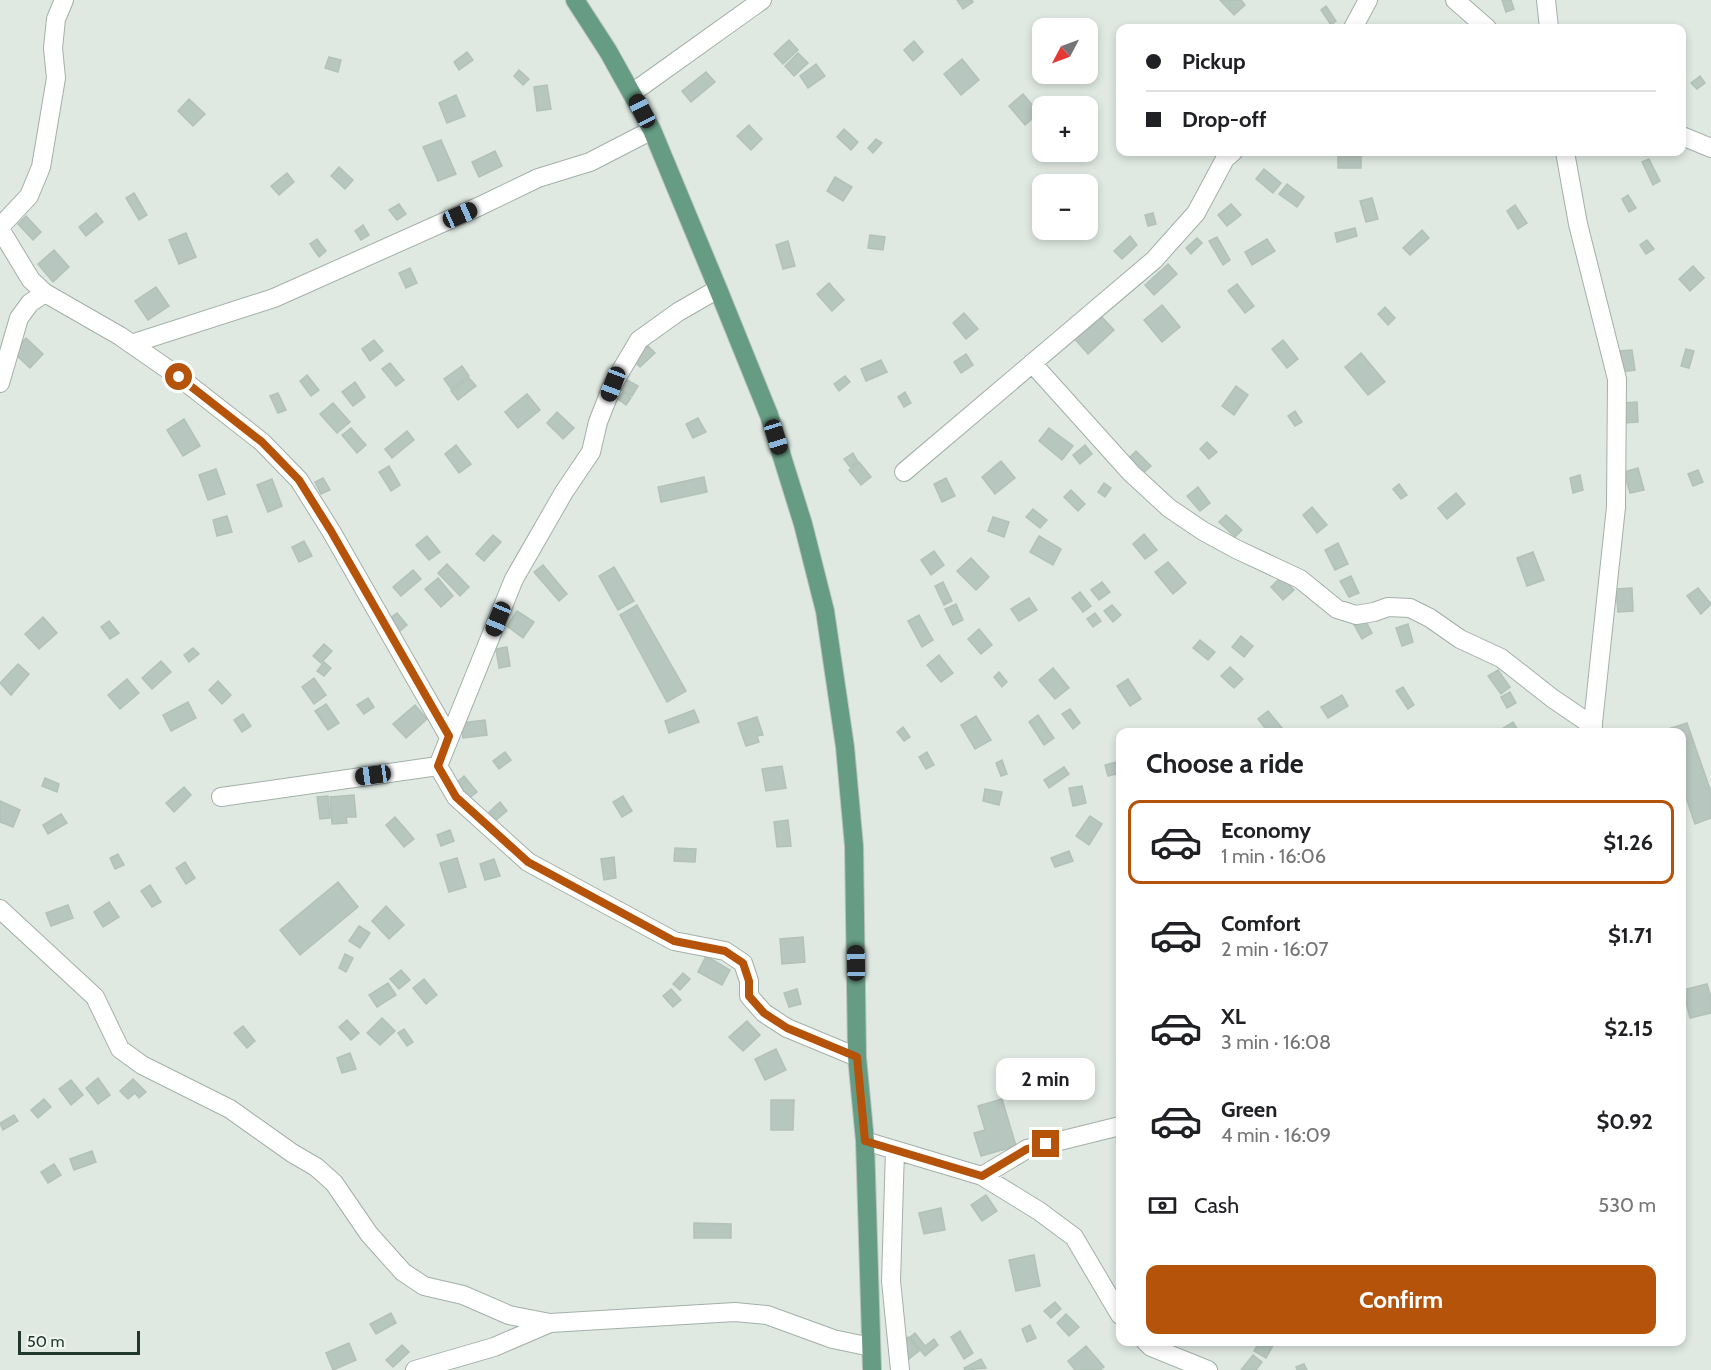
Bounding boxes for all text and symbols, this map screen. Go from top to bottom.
north arrow [1032,18,1098,84]
map controls [1032,18,1098,240]
text: Pickup [1182,48,1246,75]
car [626,91,658,131]
button: + [1032,96,1098,162]
text: Drop-off [1182,106,1266,133]
button: − [1032,174,1098,240]
car [440,199,480,231]
route start [165,363,192,390]
car [598,364,628,404]
car [762,417,790,457]
car [483,599,513,639]
text: Choose a ride [1146,747,1304,780]
car [354,764,392,786]
icon: car [1149,815,1203,869]
text: Economy [1221,817,1311,844]
text: $1.26 [1603,829,1653,856]
text: 1 min · 16:06 [1221,844,1326,868]
icon: car [1149,908,1203,962]
text: Comfort [1221,910,1300,937]
text: $1.71 [1608,922,1653,949]
text: 2 min · 16:07 [1221,937,1329,961]
car [847,945,865,981]
icon: car [1149,1001,1203,1055]
text: XL [1221,1003,1246,1030]
text: $2.15 [1604,1015,1653,1042]
text: 3 min · 16:08 [1221,1030,1331,1054]
callout: 2 min [996,1057,1096,1099]
text: 2 min [1021,1067,1070,1091]
icon: car [1149,1094,1203,1148]
text: Green [1221,1096,1277,1123]
text: $0.92 [1596,1108,1653,1135]
text: 4 min · 16:09 [1221,1123,1331,1147]
route end [1032,1130,1059,1157]
icon: cash [1146,1189,1179,1222]
text: Cash [1194,1192,1239,1219]
text: 530 m [1598,1193,1656,1217]
button: Confirm [1146,1265,1656,1334]
scale bar [18,1328,140,1356]
text: 50 m [27,1332,64,1351]

